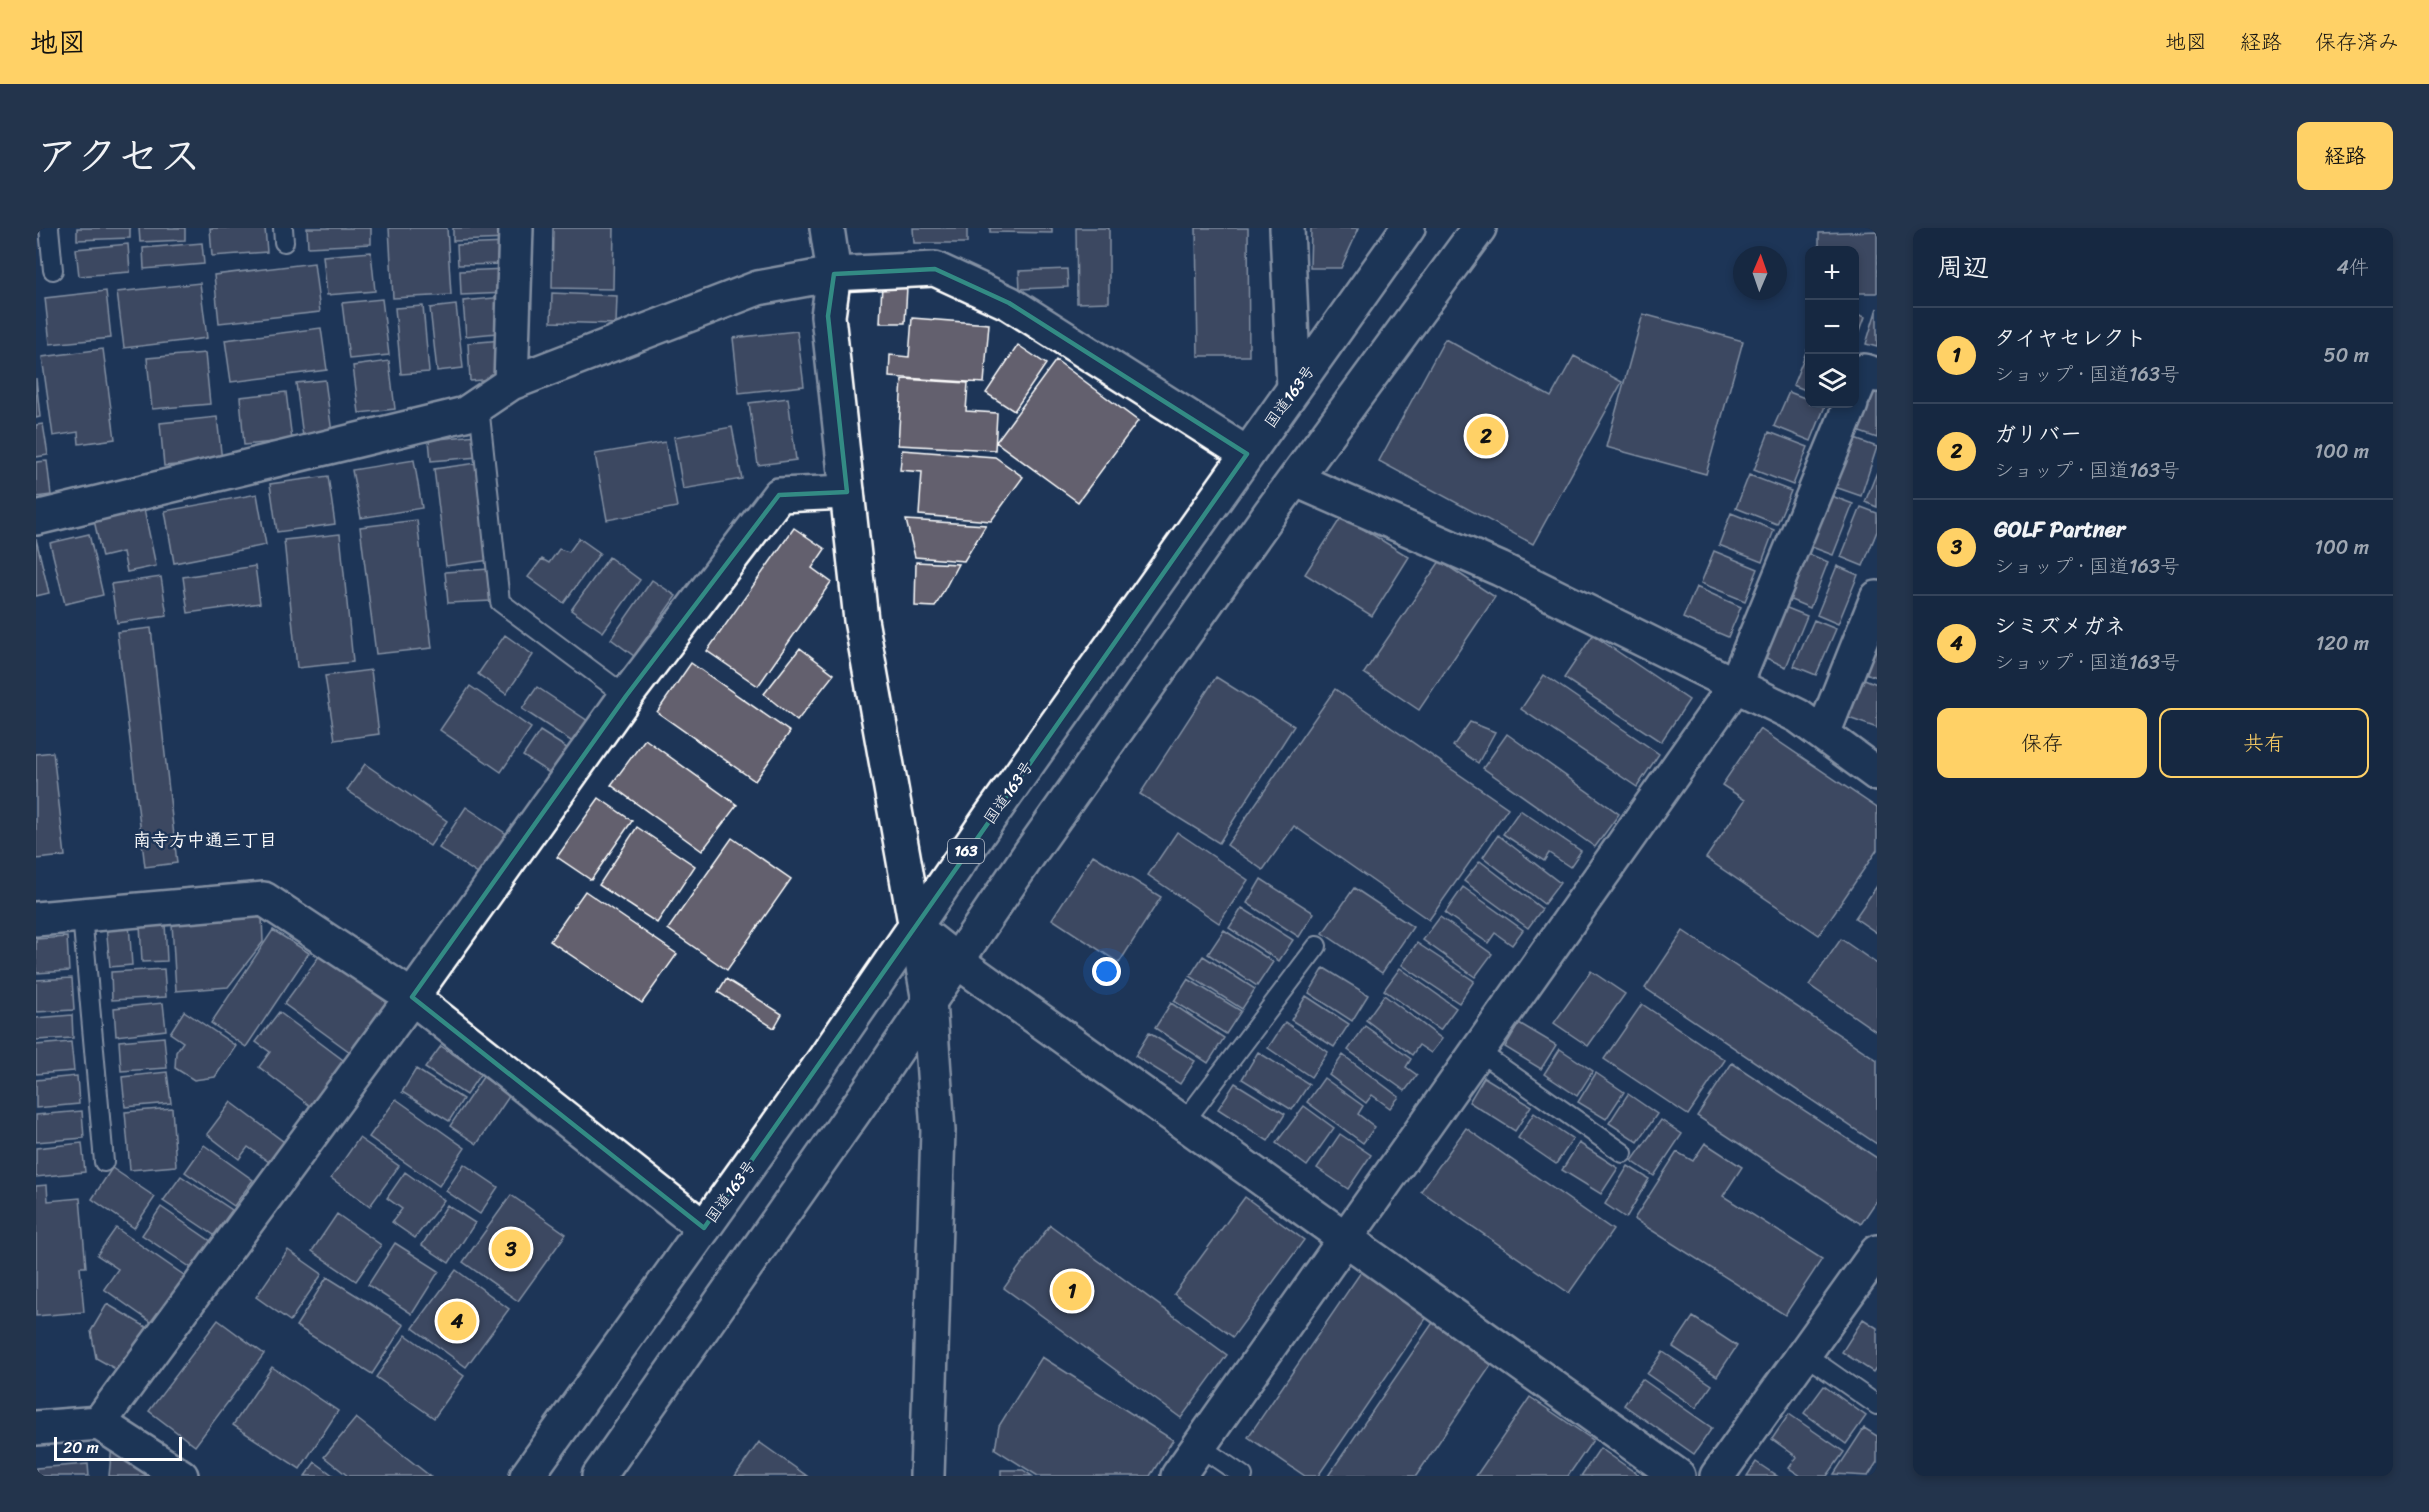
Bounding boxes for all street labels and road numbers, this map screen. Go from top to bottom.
street label: 国道163号 [1256,358,1323,434]
street label: 国道163号 [976,754,1041,830]
road number: 163 [948,839,984,863]
street label: 国道163号 [697,1153,764,1229]

